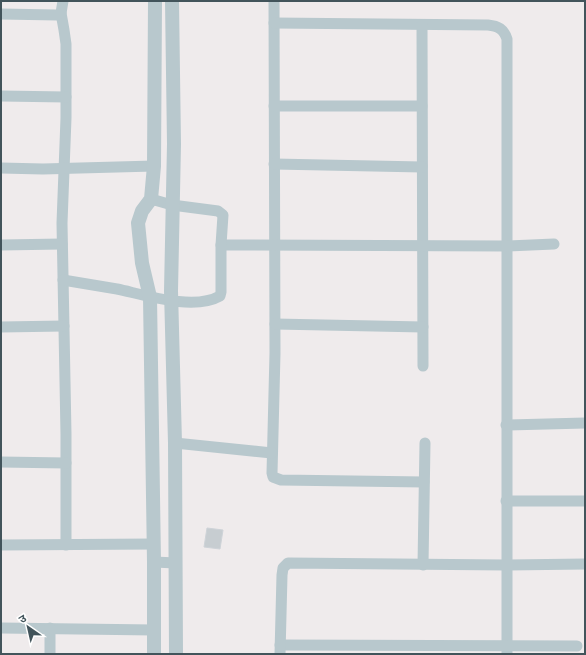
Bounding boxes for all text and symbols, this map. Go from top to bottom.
north arrow [8,607,48,647]
text: उ [16,612,29,626]

